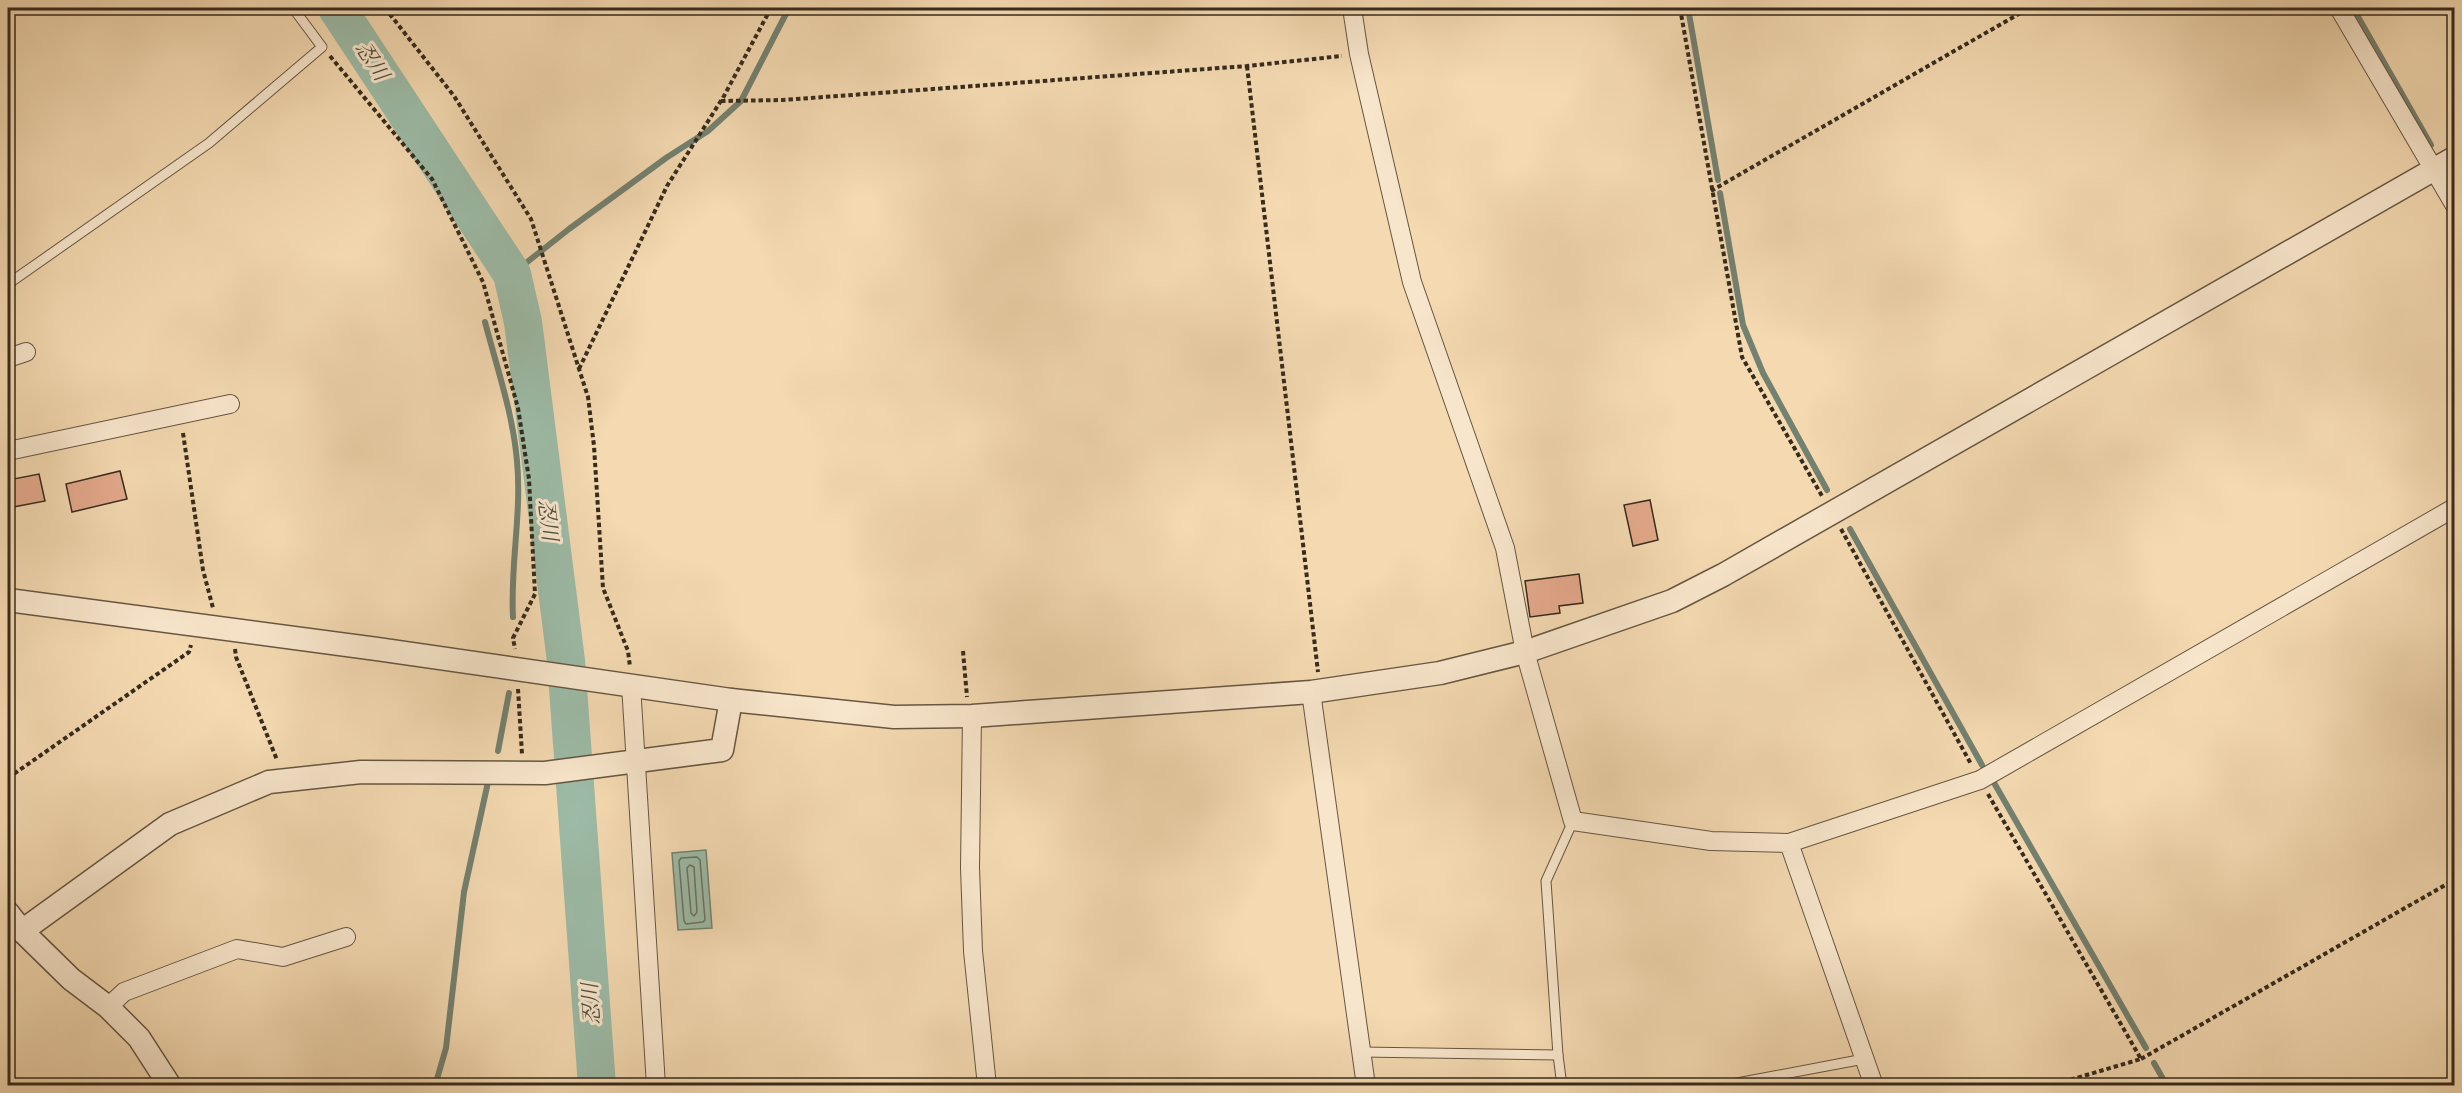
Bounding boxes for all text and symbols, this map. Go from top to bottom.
water label: 忍川 [350,37,395,87]
water label: 忍川 [534,498,563,544]
water label: 忍川 [577,980,604,1026]

